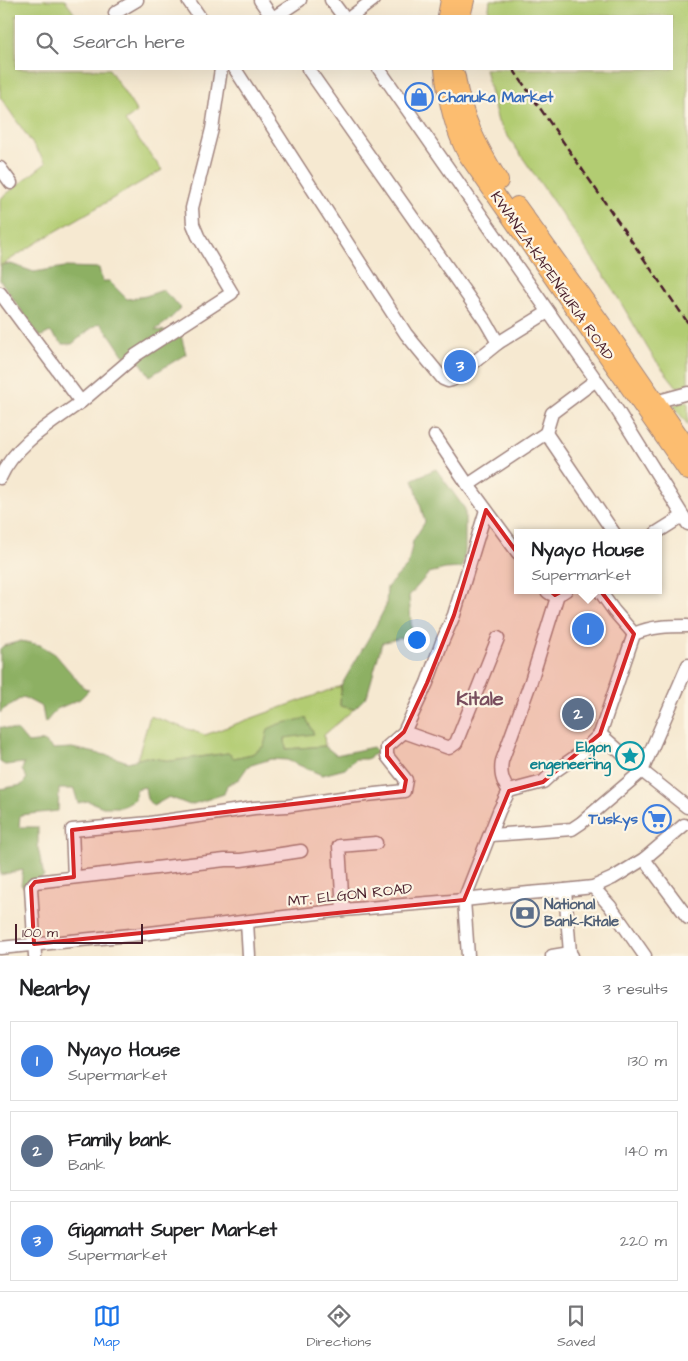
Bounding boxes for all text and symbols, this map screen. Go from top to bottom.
search box [15,15,673,70]
icon: search [33,29,61,57]
text: Search here [73,29,185,56]
shop icon: Chanuka Market [404,82,434,112]
place label: Chanuka Market [438,87,554,108]
street label: KWANZA-KAPENGURIA ROAD [485,187,619,365]
pin: 3 [444,347,476,385]
popup [514,529,662,594]
text: Nyayo House [532,537,644,564]
text: Supermarket [532,564,631,586]
pin: 1 [572,610,604,648]
your location [404,627,430,653]
district label: Kitale [456,685,504,713]
pin: 2 [562,695,594,733]
place label: Elgon engeneering [530,737,611,777]
place icon: Elgon engeneering [615,741,645,771]
supermarket icon: Tuskys [642,804,672,834]
place label: Tuskys [588,809,638,831]
street label: MT. ELGON ROAD [287,878,414,912]
place label: National Bank-Kitale [544,894,619,932]
bank icon: National Bank-Kitale [510,898,540,928]
scale bar [15,921,142,944]
text: 100 m [22,923,58,943]
text: Nearby [20,974,90,1003]
text: 3 results [603,978,668,1000]
text: Nyayo House [68,1037,180,1064]
text: 1 [36,1050,38,1072]
text: 130 m [628,1050,667,1072]
text: Supermarket [68,1064,167,1086]
text: Family bank [68,1127,171,1154]
text: 2 [32,1140,42,1162]
text: 140 m [625,1140,667,1162]
text: Bank [68,1154,105,1176]
text: Gigamatt Super Market [68,1217,277,1244]
text: 3 [33,1230,41,1252]
text: 220 m [620,1230,667,1252]
text: Supermarket [68,1244,167,1266]
tab: Map [93,1302,121,1352]
tab: Directions [306,1302,371,1352]
tab: Saved [557,1302,595,1352]

